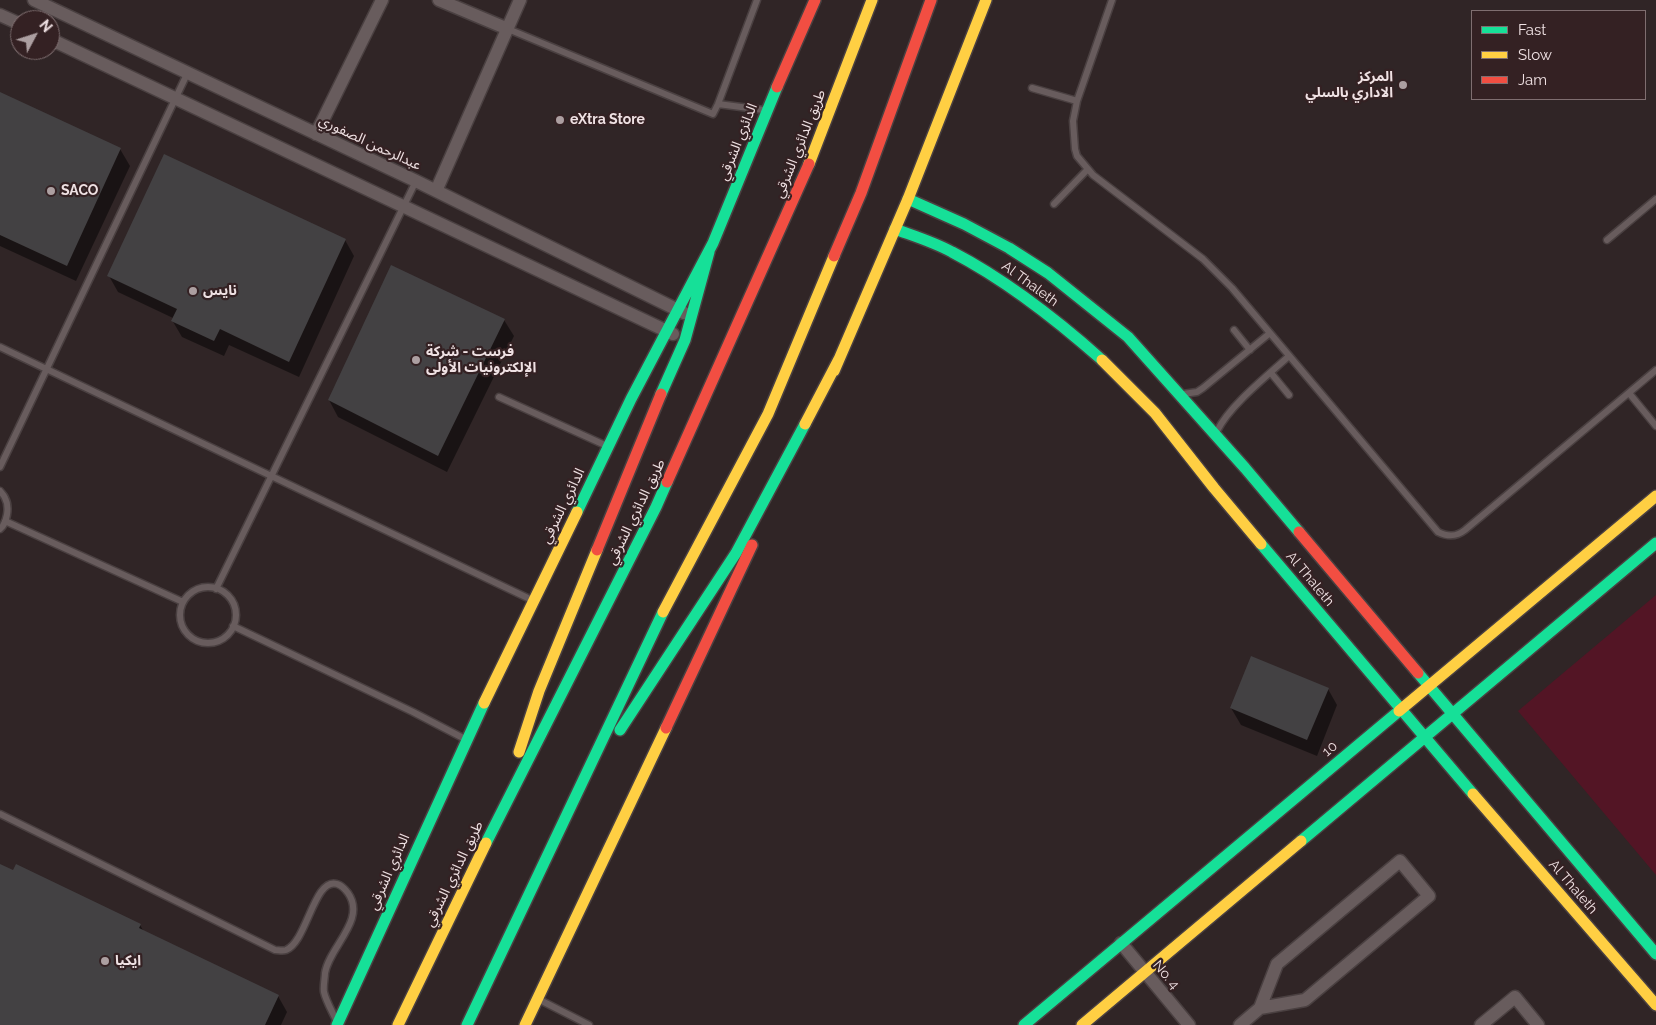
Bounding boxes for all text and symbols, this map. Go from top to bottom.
north arrow [10,10,60,60]
legend [1471,10,1646,100]
text: N [36,17,55,35]
text: Fast [1518,21,1546,39]
text: Slow [1518,46,1552,64]
place label: المركز الاداري بالسلي [1305,69,1393,102]
text: Jam [1518,71,1547,89]
marker: المركز الاداري بالسلي [1397,79,1409,91]
street label: طريق الدائري الشرقي [771,87,829,201]
street label: الدائري الشرقي [715,101,761,183]
street label: عبدالرحمن الصفوري [316,112,424,174]
place label: eXtra Store [570,112,645,128]
marker: eXtra Store [554,114,566,126]
place label: SACO [61,183,98,199]
marker: SACO [45,185,57,197]
street label: Al Thaleth [998,258,1062,310]
place label: نايس [203,283,237,299]
marker: نايس [187,285,199,297]
place label: فرست - شركة الإلكترونيات الأولى [426,344,536,377]
marker: فرست - شركة الإلكترونيات الأولى [410,354,422,366]
street label: طريق الدائري الشرقي [603,456,669,568]
street label: الدائري الشرقي [538,466,588,546]
street label: Al Thaleth [1282,548,1338,610]
street label: 10 [1319,738,1341,760]
street label: طريق الدائري الشرقي [421,818,487,930]
street label: الدائري الشرقي [365,831,413,913]
street label: Al Thaleth [1545,857,1601,917]
place label: ايكيا [115,953,141,969]
marker: ايكيا [99,955,111,967]
street label: No. 4 [1149,957,1183,993]

